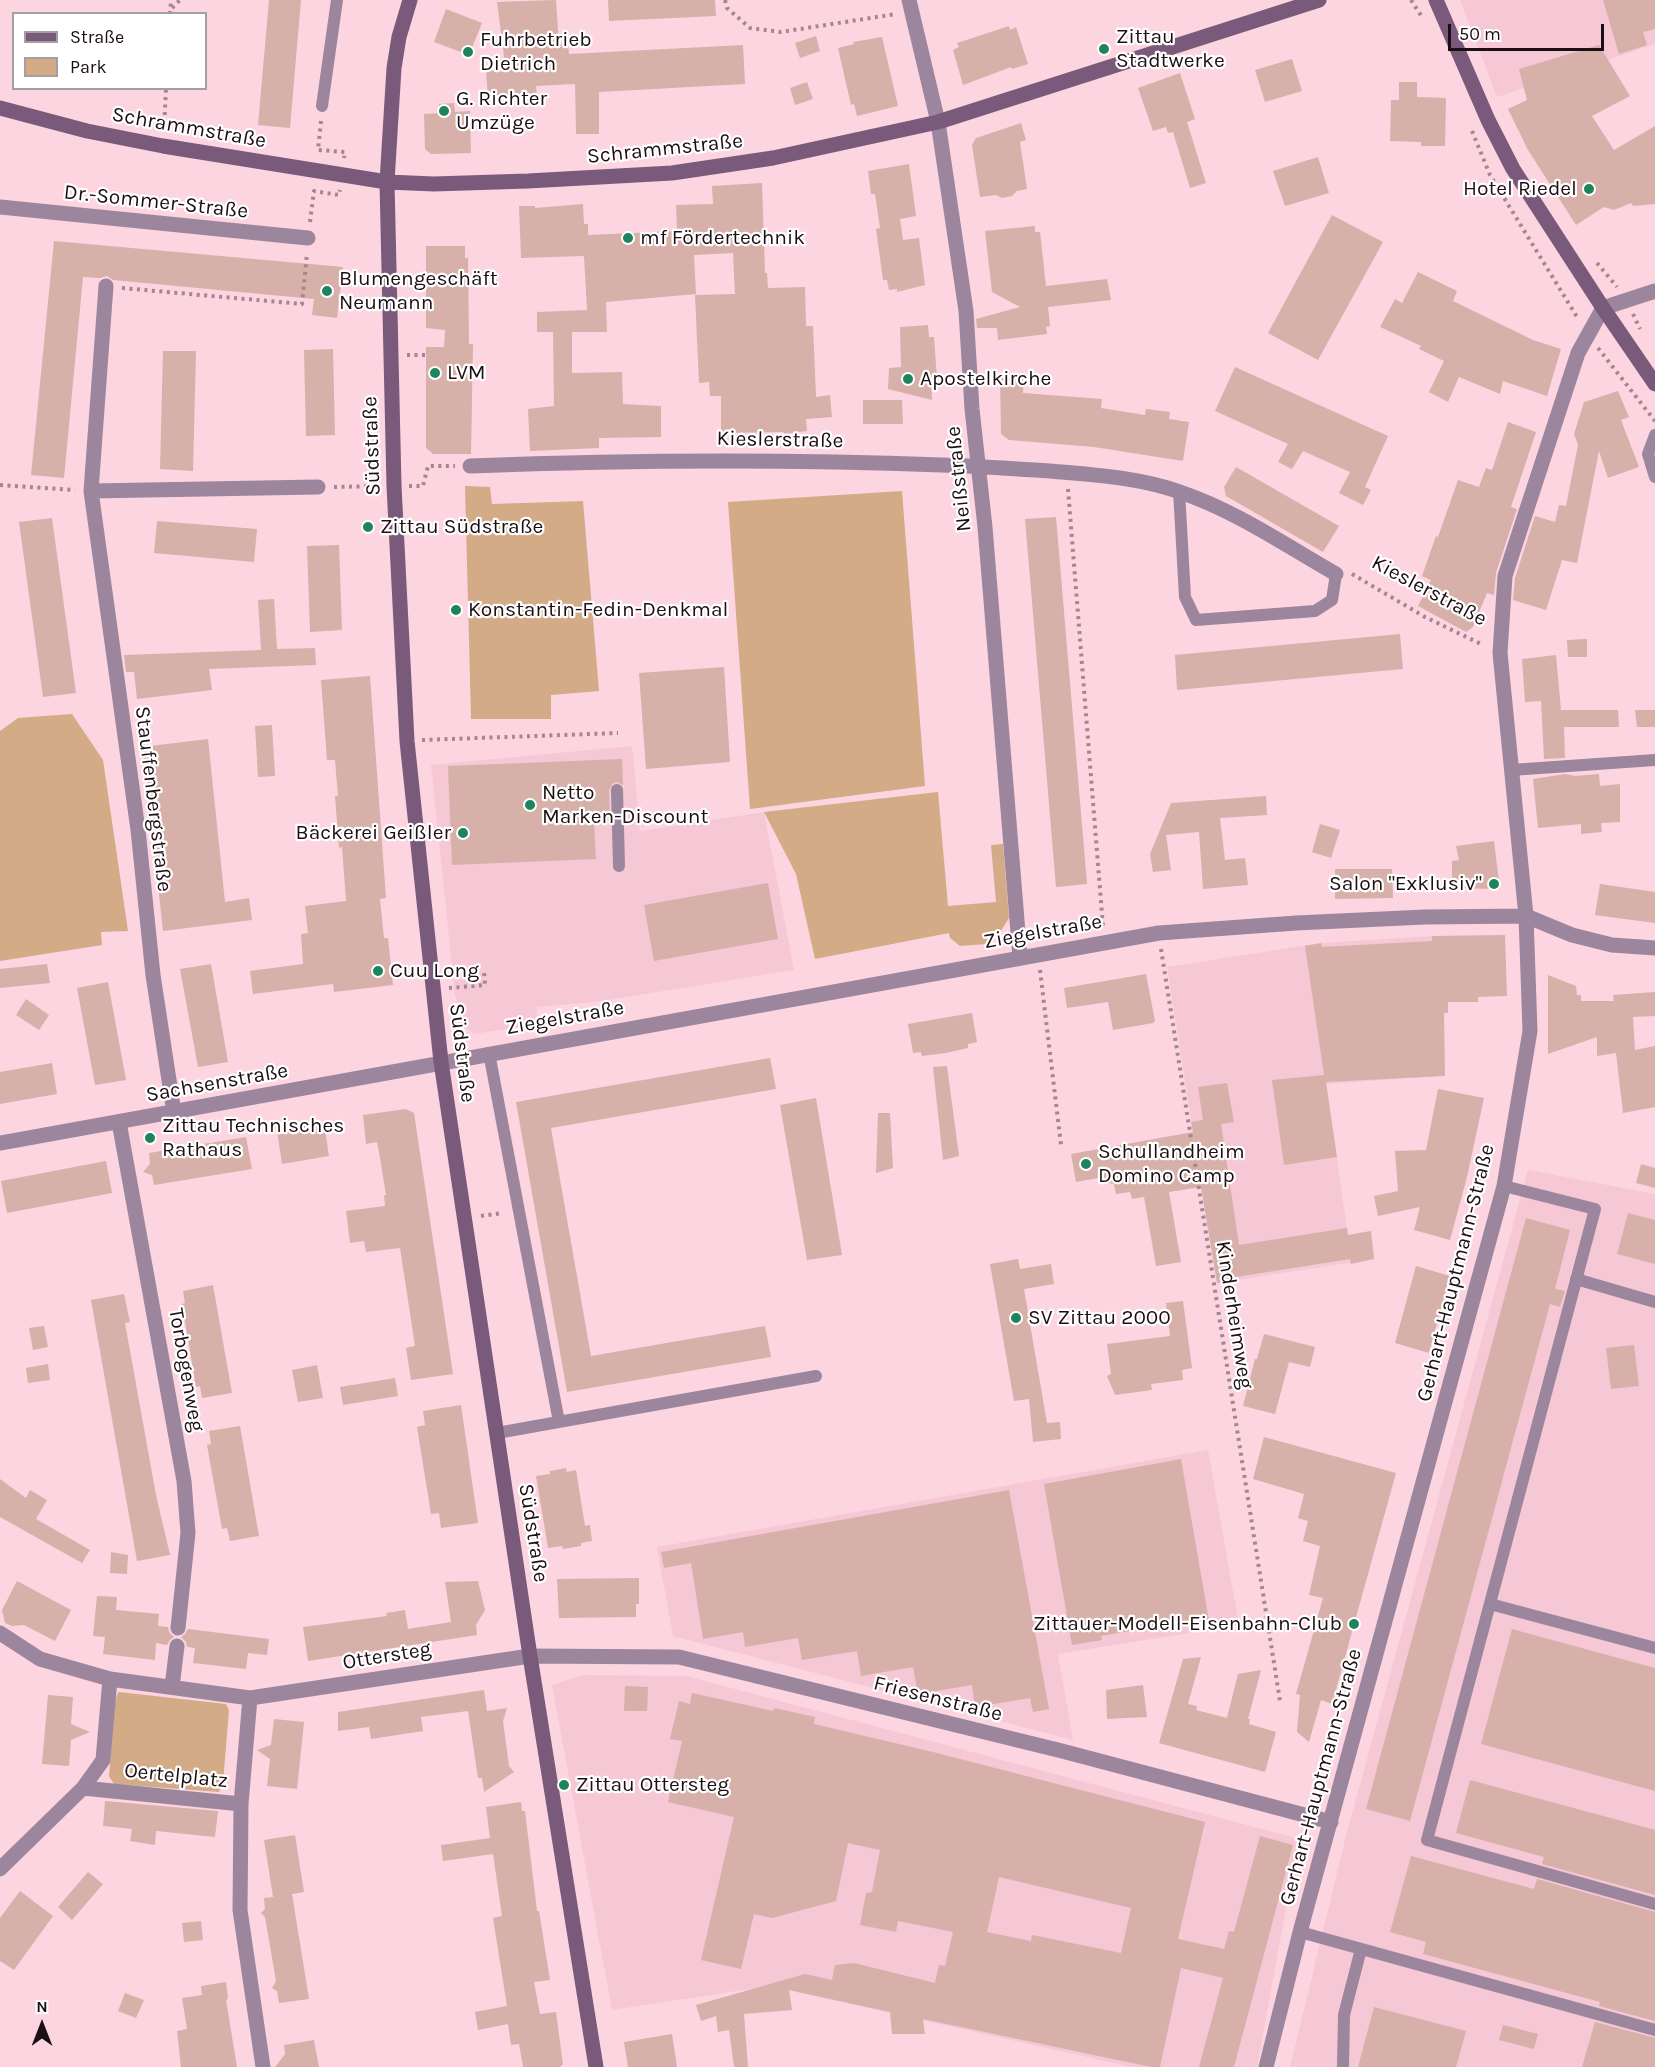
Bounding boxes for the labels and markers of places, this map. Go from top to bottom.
place label: Zittau Stadtwerke [1116,24,1225,74]
place label: Fuhrbetrieb Dietrich [480,27,592,77]
marker: Zittau Stadtwerke [1097,42,1111,56]
marker: Fuhrbetrieb Dietrich [461,45,475,59]
place label: G. Richter Umzüge [456,86,547,136]
marker: G. Richter Umzüge [437,104,451,118]
place label: Hotel Riedel [1463,176,1577,202]
marker: Hotel Riedel [1582,182,1596,196]
place label: mf Fördertechnik [640,225,805,251]
marker: mf Fördertechnik [621,231,635,245]
place label: Blumengeschäft Neumann [339,266,498,316]
marker: Blumengeschäft Neumann [320,284,334,298]
place label: LVM [447,360,485,386]
marker: LVM [428,366,442,380]
place label: Apostelkirche [920,366,1051,392]
marker: Apostelkirche [901,372,915,386]
place label: Zittau Südstraße [380,514,543,540]
marker: Zittau Südstraße [361,520,375,534]
place label: Konstantin-Fedin-Denkmal [468,597,728,623]
marker: Konstantin-Fedin-Denkmal [449,603,463,617]
place label: Netto Marken-Discount [542,780,708,830]
marker: Netto Marken-Discount [523,798,537,812]
place label: Bäckerei Geißler [296,820,451,846]
marker: Bäckerei Geißler [456,826,470,840]
place label: Salon "Exklusiv" [1329,871,1482,897]
marker: Salon "Exklusiv" [1487,877,1501,891]
place label: Cuu Long [390,958,479,984]
marker: Cuu Long [371,964,385,978]
place label: Zittau Technisches Rathaus [162,1113,344,1163]
marker: Zittau Technisches Rathaus [143,1131,157,1145]
place label: Schullandheim Domino Camp [1098,1139,1245,1189]
marker: Schullandheim Domino Camp [1079,1157,1093,1171]
place label: SV Zittau 2000 [1028,1305,1171,1331]
marker: SV Zittau 2000 [1009,1311,1023,1325]
place label: Zittauer-Modell-Eisenbahn-Club [1033,1611,1342,1637]
marker: Zittauer-Modell-Eisenbahn-Club [1347,1617,1361,1631]
place label: Zittau Ottersteg [576,1772,729,1798]
marker: Zittau Ottersteg [557,1778,571,1792]

